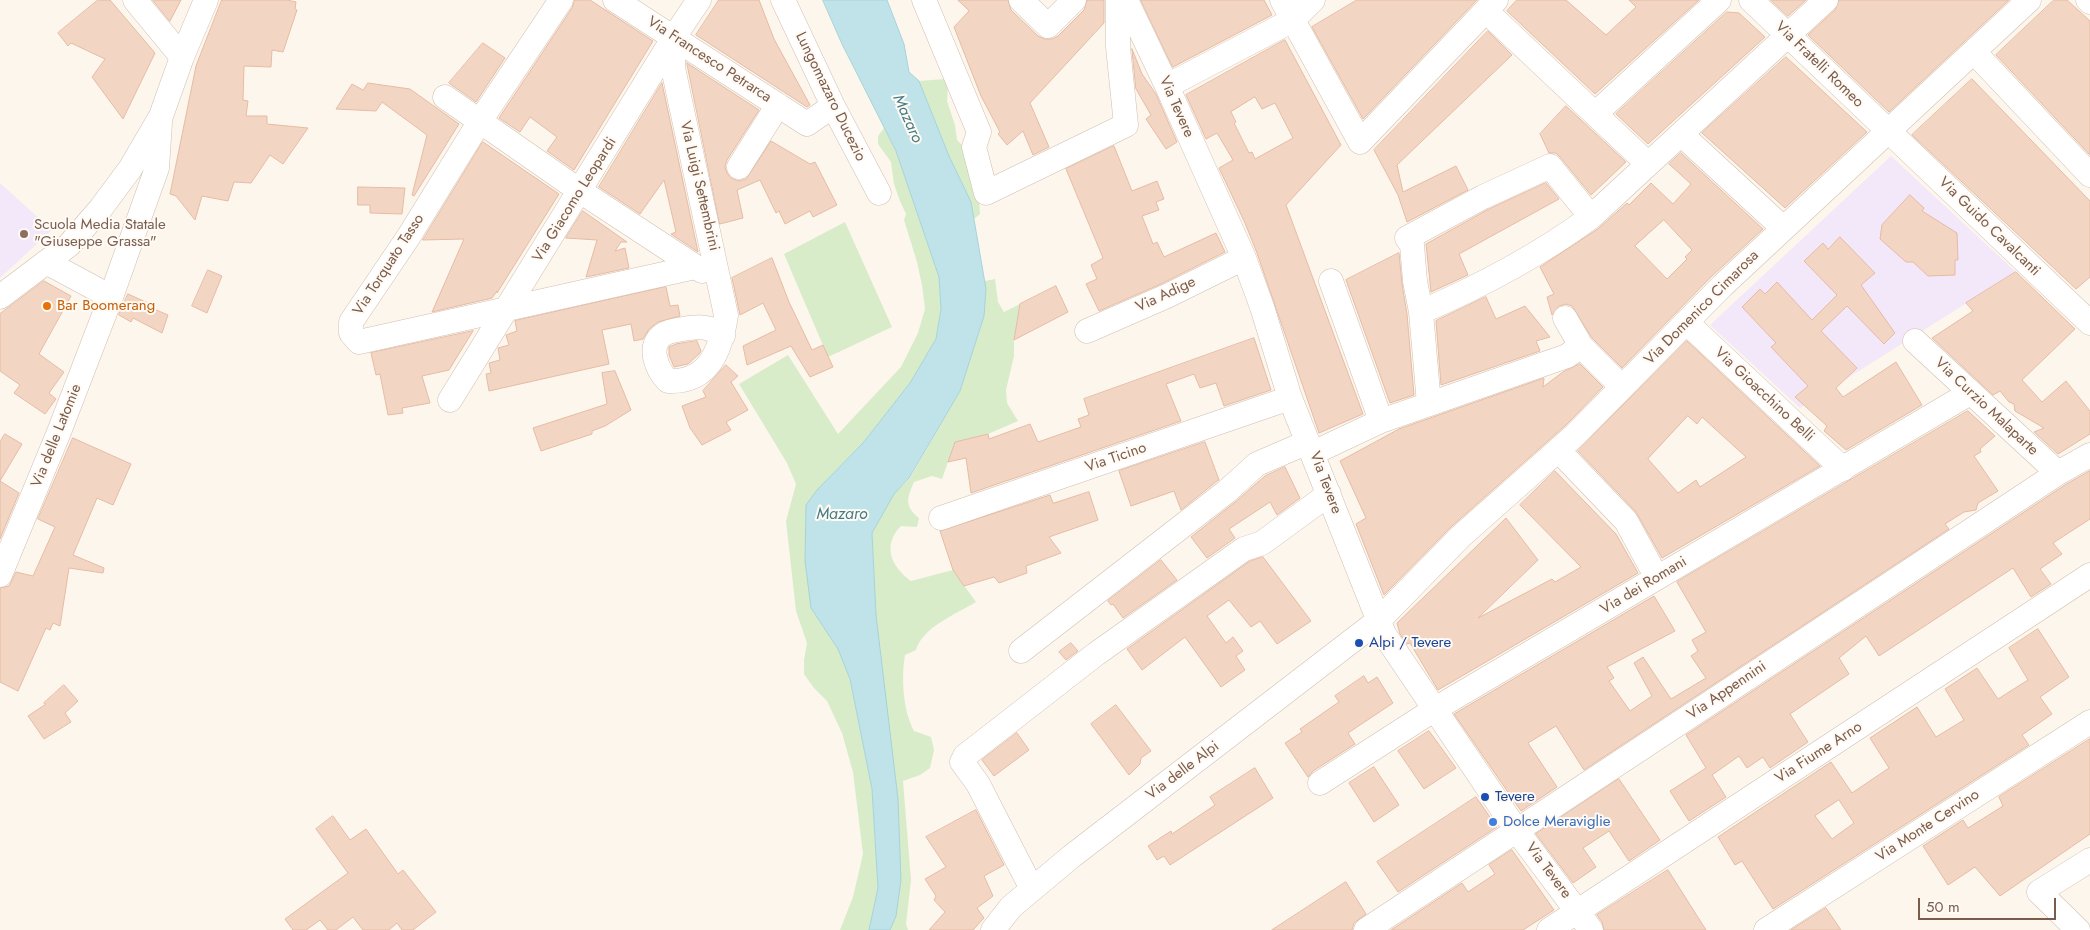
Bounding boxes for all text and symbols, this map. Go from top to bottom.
street label: Via Francesco Petrarca [644,13,774,107]
street label: Via Fratelli Romeo [1771,18,1867,112]
street label: Lungomazaro Ducezio [791,30,869,164]
street label: Via Tevere [1155,74,1197,140]
water label: Mazaro [888,92,926,146]
street label: Via Luigi Settembrini [675,119,723,253]
street label: Via Giacomo Leopardi [529,134,621,266]
street label: Via Guido Cavalcanti [1934,174,2044,280]
street label: Via Torquato Tasso [350,211,428,319]
place label: Scuola Media Statale "Giuseppe Grassa" [34,216,166,251]
marker: Scuola Media Statale "Giuseppe Grassa" [18,228,30,240]
street label: Via Domenico Cimarosa [1641,247,1763,369]
street label: Via Adige [1133,273,1199,317]
place label: Bar Boomerang [57,297,155,315]
marker: Bar Boomerang [41,300,53,312]
street label: Via Gioacchino Belli [1710,344,1818,446]
street label: Via Curzio Malaparte [1930,354,2042,460]
street label: Via delle Latomie [28,382,86,490]
street label: Via Ticino [1083,439,1149,477]
street label: Via Tevere [1305,449,1345,517]
water label: Mazaro [817,505,867,525]
street label: Via dei Romani [1598,553,1690,619]
place label: Alpi / Tevere [1369,634,1451,652]
marker: Alpi / Tevere [1353,637,1365,649]
street label: Via Appennini [1684,658,1770,724]
street label: Via Fiume Arno [1772,718,1866,788]
street label: Via delle Alpi [1143,738,1223,804]
street label: Via Monte Cervino [1873,786,1983,866]
place label: Tevere [1495,788,1535,806]
marker: Tevere [1479,791,1491,803]
place label: Dolce Meraviglie [1503,813,1611,831]
marker: Dolce Meraviglie [1487,816,1499,828]
street label: Via Tevere [1521,840,1575,902]
scale bar [1920,888,2058,920]
text: 50 m [1926,896,1960,918]

